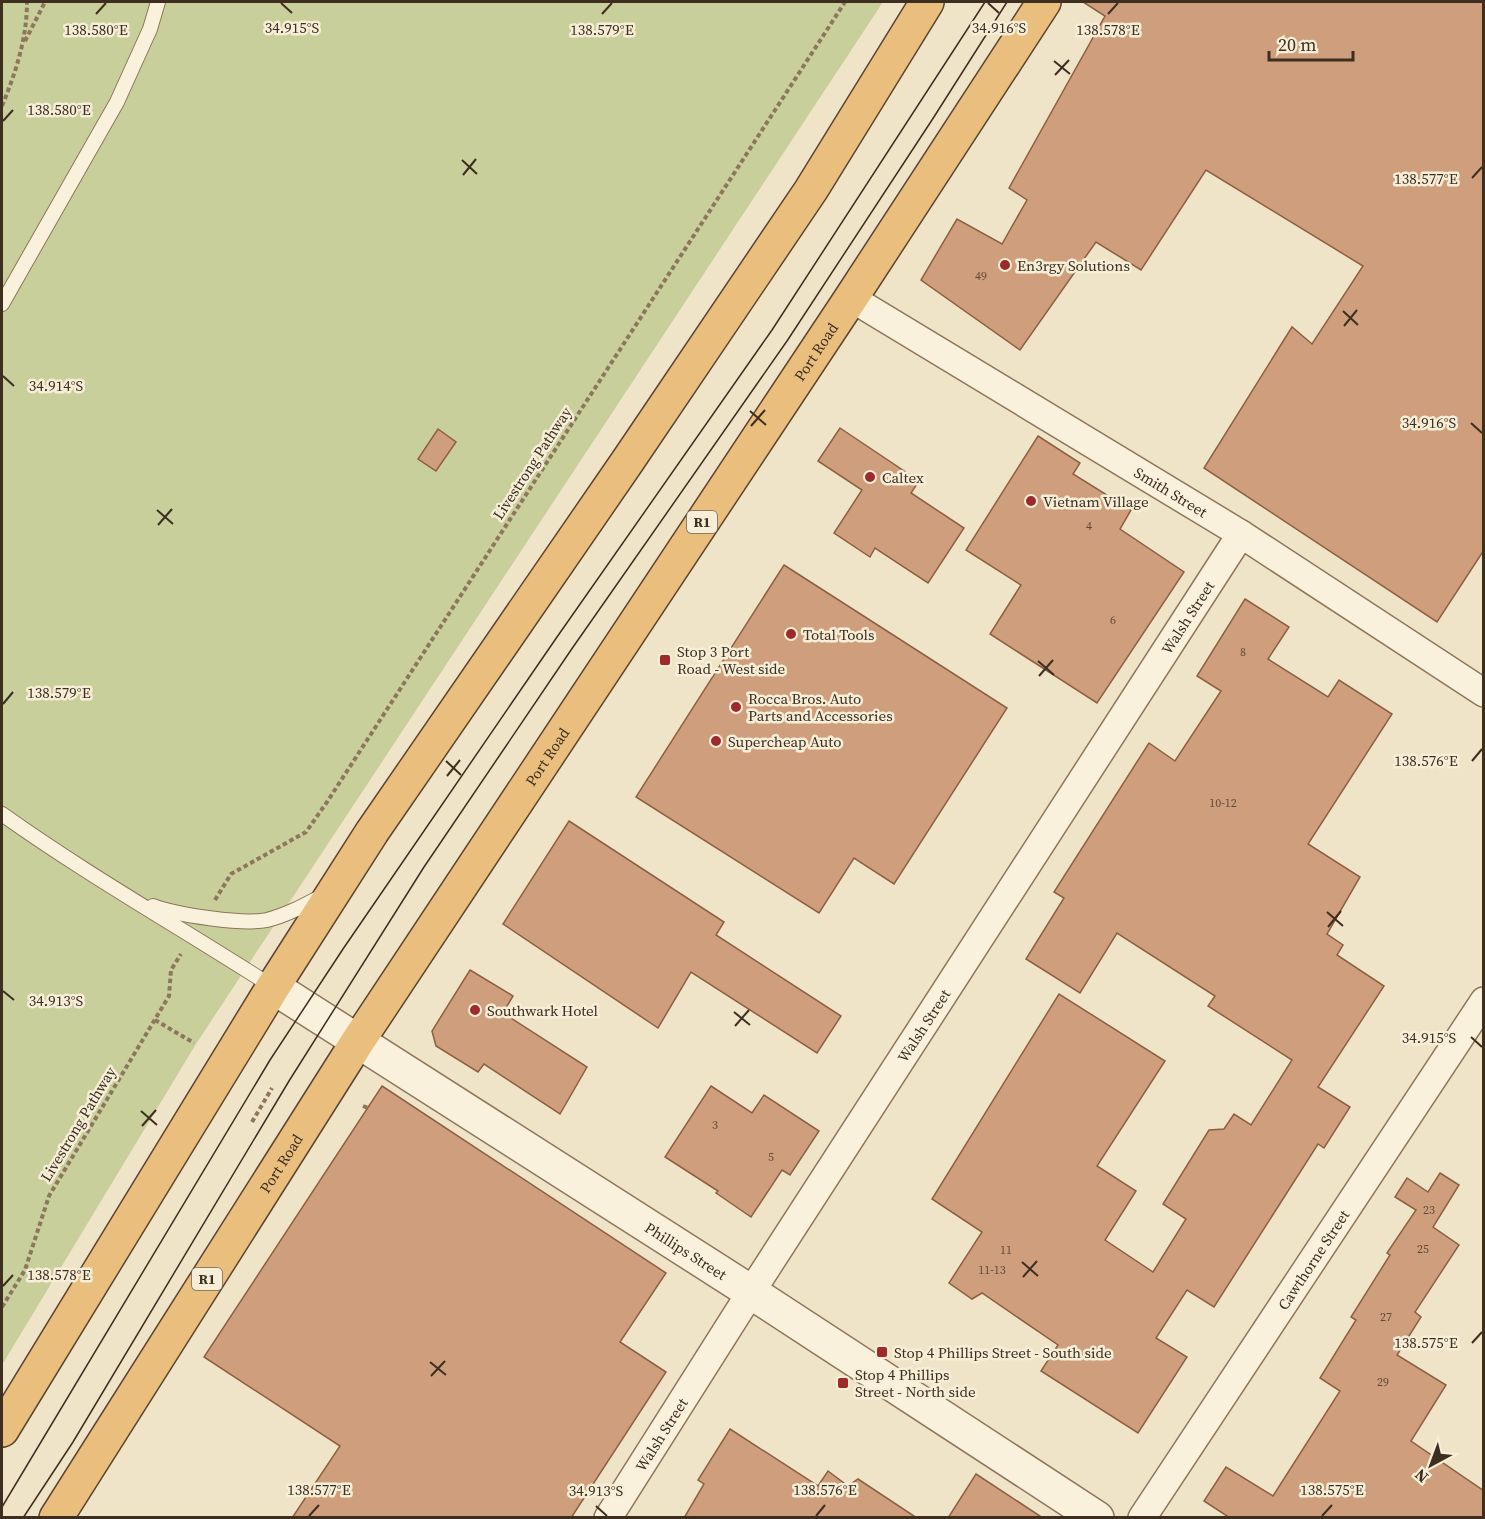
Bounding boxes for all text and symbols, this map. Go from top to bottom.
text: 34.915°S [265,17,320,38]
text: 34.916°S [972,17,1027,38]
text: 138.580°E [64,19,128,40]
text: 138.579°E [570,19,634,40]
text: 138.578°E [1076,19,1140,40]
scale bar [1269,24,1353,62]
text: 20 m [1278,32,1316,57]
text: 138.580°E [27,99,91,120]
text: 138.577°E [1394,168,1458,189]
place label: En3rgy Solutions [1017,255,1130,276]
marker: En3rgy Solutions [998,258,1012,272]
house number: 49 [975,268,987,284]
street label: Port Road [789,318,843,385]
text: 34.914°S [29,375,84,396]
street label: Livestrong Pathway [488,402,577,523]
text: 34.916°S [1402,412,1457,433]
street label: Smith Street [1130,461,1212,522]
place label: Caltex [882,467,924,488]
marker: Caltex [863,470,877,484]
place label: Vietnam Village [1043,491,1149,512]
marker: Vietnam Village [1024,494,1038,508]
road number: R1 [687,511,717,533]
house number: 4 [1086,518,1092,534]
street label: Walsh Street [1156,576,1219,658]
house number: 6 [1110,612,1116,628]
place label: Total Tools [803,624,875,645]
marker: Total Tools [784,627,798,641]
place label: Stop 3 Port Road - West side [677,641,786,679]
house number: 8 [1240,644,1246,660]
marker: Stop 3 Port Road - West side [658,653,672,667]
text: 138.579°E [27,682,91,703]
place label: Rocca Bros. Auto Parts and Accessories [748,688,893,726]
marker: Rocca Bros. Auto Parts and Accessories [729,700,743,714]
street label: Port Road [520,723,574,790]
place label: Supercheap Auto [728,731,841,752]
marker: Supercheap Auto [709,734,723,748]
text: 138.576°E [1394,750,1458,771]
house number: 10-12 [1209,795,1237,811]
street label: Walsh Street [892,985,955,1066]
text: 34.913°S [29,990,84,1011]
place label: Southwark Hotel [487,1000,599,1021]
marker: Southwark Hotel [468,1003,482,1017]
text: 34.915°S [1402,1027,1457,1048]
street label: Livestrong Pathway [35,1062,121,1185]
house number: 3 [712,1117,718,1133]
street label: Port Road [254,1129,307,1197]
house number: 5 [768,1149,774,1165]
house number: 23 [1423,1202,1435,1218]
street label: Cawthorne Street [1272,1205,1354,1314]
street label: Phillips Street [641,1217,731,1285]
house number: 25 [1417,1241,1429,1257]
house number: 11 [1000,1242,1012,1258]
house number: 11-13 [978,1262,1006,1278]
text: 138.578°E [27,1264,91,1285]
road number: R1 [192,1268,222,1290]
house number: 27 [1380,1309,1392,1325]
text: 138.575°E [1394,1332,1458,1353]
place label: Stop 4 Phillips Street - South side [894,1342,1112,1363]
marker: Stop 4 Phillips Street - South side [875,1345,889,1359]
place label: Stop 4 Phillips Street - North side [855,1364,976,1402]
house number: 29 [1377,1374,1389,1390]
marker: Stop 4 Phillips Street - North side [836,1376,850,1390]
street label: Walsh Street [630,1393,692,1475]
north arrow [1401,1435,1461,1495]
text: N [1409,1464,1433,1488]
text: 138.577°E [287,1479,351,1500]
text: 138.576°E [793,1479,857,1500]
text: 138.575°E [1300,1479,1364,1500]
text: 34.913°S [569,1480,624,1501]

